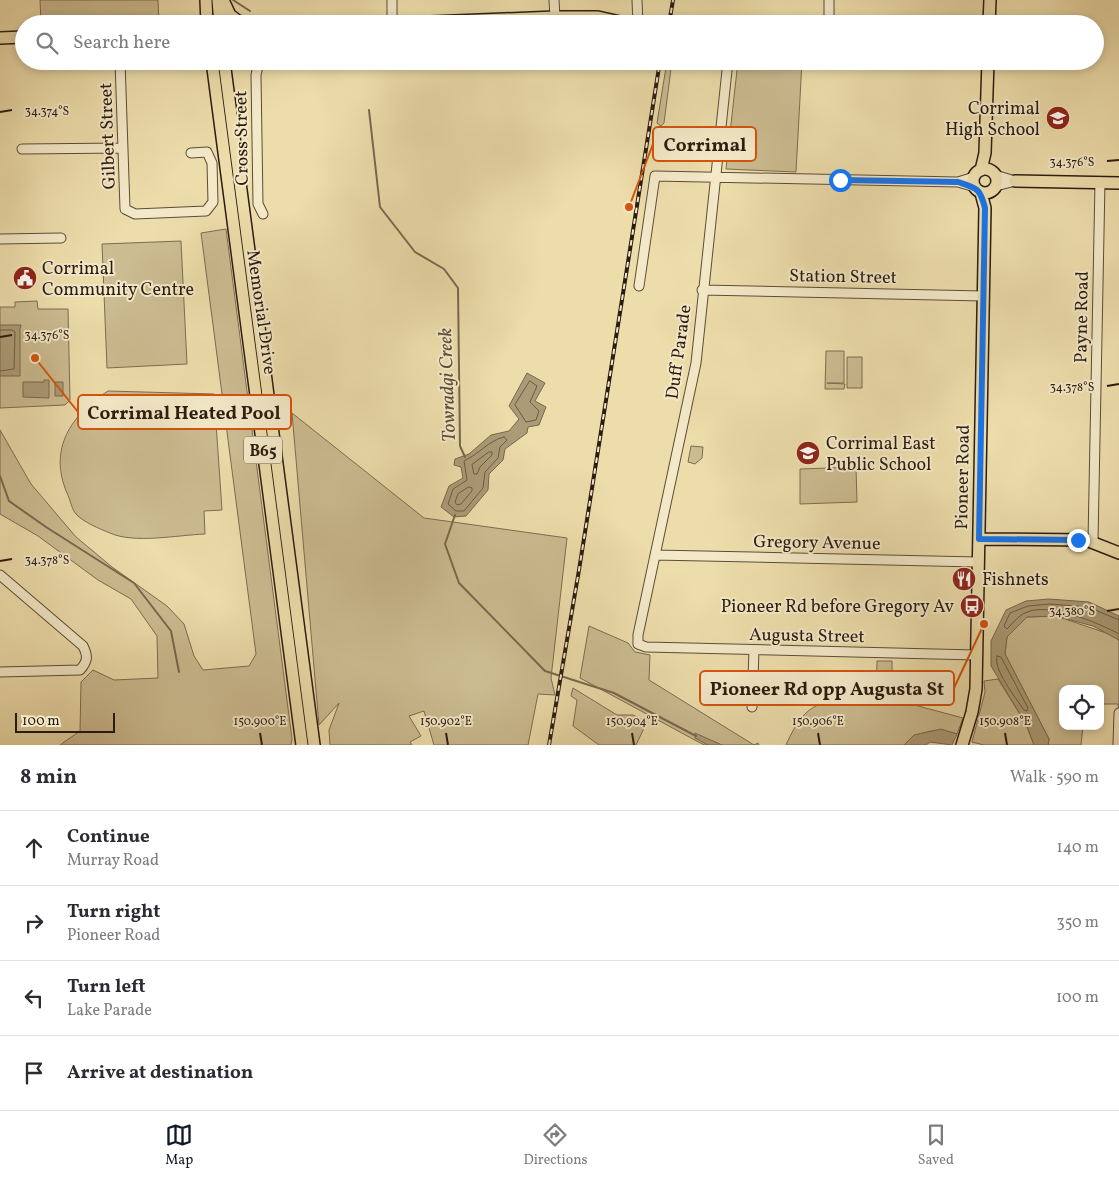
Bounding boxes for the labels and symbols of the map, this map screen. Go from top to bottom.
street label: Gilbert Street [94,82,123,190]
street label: Cross Street [229,90,256,186]
place label: Corrimal High School [945,97,1040,143]
text: 34.374°S [25,104,69,120]
school or university icon: Corrimal High School [1045,105,1071,131]
callout: Corrimal [653,127,756,161]
text: Corrimal [664,133,746,159]
text: 34.376°S [1050,155,1094,171]
route start [829,169,852,192]
street label: Memorial Drive [239,248,282,376]
place label: Corrimal Community Centre [42,257,194,303]
street label: Station Street [789,264,897,291]
public building icon: Corrimal Community Centre [12,265,38,291]
street label: Payne Road [1069,271,1096,363]
street label: Duff Parade [660,303,698,401]
water label: Towradgi Creek [433,327,463,442]
text: 34.376°S [25,328,69,344]
text: 34.378°S [1050,380,1094,396]
callout: Corrimal Heated Pool [78,395,291,429]
text: Corrimal Heated Pool [87,401,281,427]
street label: Pioneer Road [950,424,977,530]
place label: Corrimal East Public School [826,432,936,478]
road number: B65 [244,436,282,464]
school or university icon: Corrimal East Public School [795,440,821,466]
route end [1067,529,1090,552]
street label: Gregory Avenue [753,530,881,557]
text: 34.378°S [25,553,69,569]
restaurant icon: Fishnets [951,566,977,592]
place label: Fishnets [982,568,1049,593]
bus stop icon: Pioneer Rd before Gregory Av [959,593,985,619]
place label: Pioneer Rd before Gregory Av [721,595,954,620]
text: 34.380°S [1049,604,1095,620]
street label: Augusta Street [749,623,865,650]
callout: Pioneer Rd opp Augusta St [700,671,954,705]
text: Pioneer Rd opp Augusta St [710,677,944,703]
scale bar [15,710,115,733]
text: 150.900°E [234,714,286,730]
text: 150.902°E [420,714,472,730]
text: 150.904°E [606,714,658,730]
text: 150.906°E [792,714,844,730]
text: 150.908°E [979,714,1031,730]

